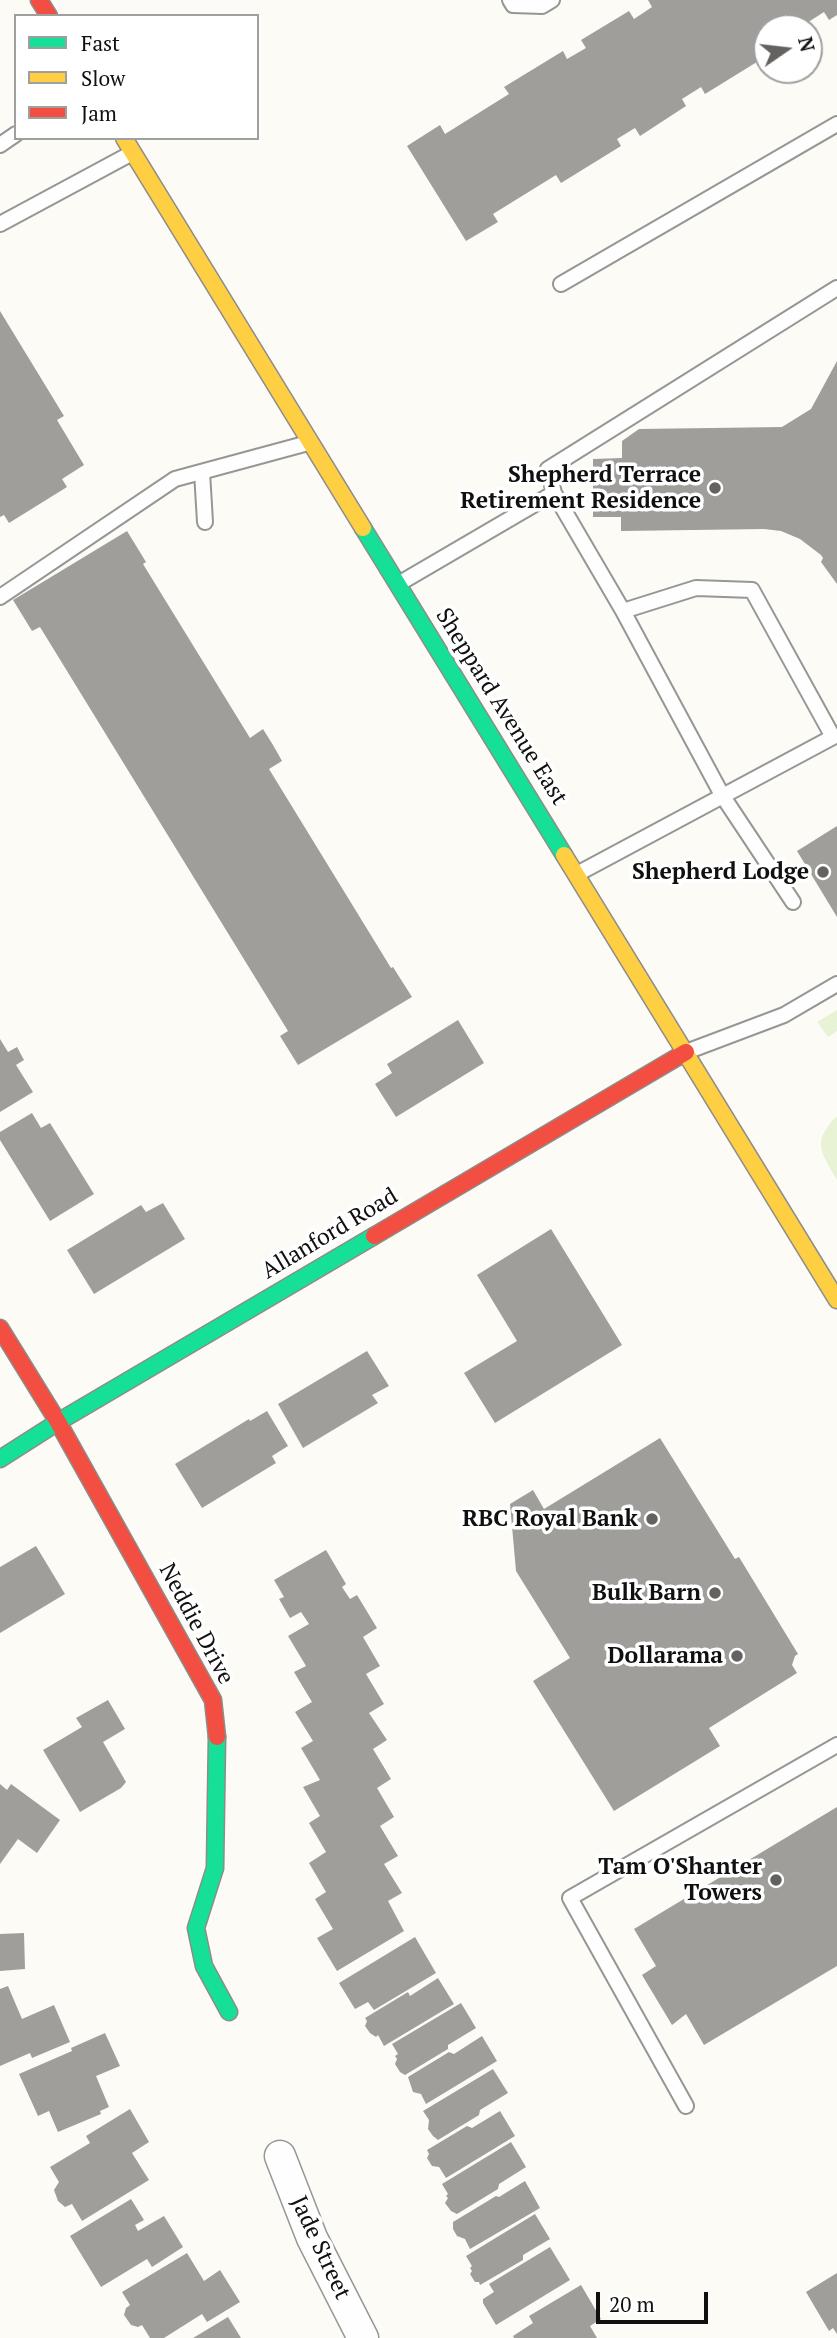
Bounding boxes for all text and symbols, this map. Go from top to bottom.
legend [14,14,259,140]
north arrow [753,14,823,84]
text: Fast [81,29,120,57]
text: N [793,34,821,54]
text: Slow [81,64,125,92]
text: Jam [81,99,117,127]
place label: Shepherd Terrace Retirement Residence [460,461,701,515]
marker: Shepherd Terrace Retirement Residence [707,480,723,496]
street label: Sheppard Avenue East [429,604,573,810]
place label: Shepherd Lodge [632,858,809,886]
marker: Shepherd Lodge [815,864,831,880]
street label: Allanford Road [257,1183,403,1285]
place label: RBC Royal Bank [462,1505,638,1533]
marker: RBC Royal Bank [644,1511,660,1527]
street label: Neddie Drive [153,1559,239,1689]
place label: Bulk Barn [592,1579,701,1607]
marker: Bulk Barn [707,1585,723,1601]
place label: Dollarama [608,1642,723,1670]
marker: Dollarama [729,1648,745,1664]
place label: Tam O'Shanter Towers [598,1853,762,1907]
marker: Tam O'Shanter Towers [768,1872,784,1888]
street label: Jade Street [284,2192,356,2304]
scale bar [599,2278,711,2322]
text: 20 m [609,2290,655,2318]

